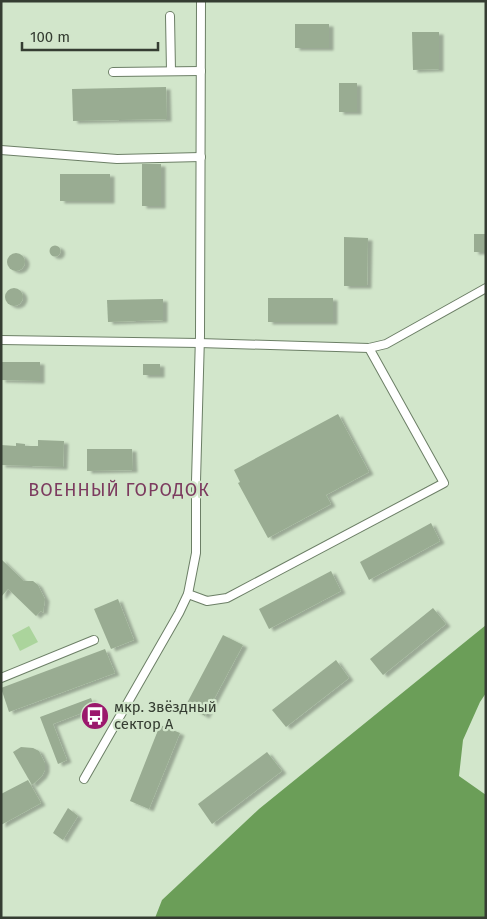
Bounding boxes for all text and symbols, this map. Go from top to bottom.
scale bar [22,20,159,52]
text: 100 m [30,28,70,46]
district label: ВОЕННЫЙ ГОРОДОК [28,479,210,501]
place label: мкр. Звёздный сектор А [114,698,217,733]
bus stop icon: мкр. Звёздный сектор А [80,701,110,731]

